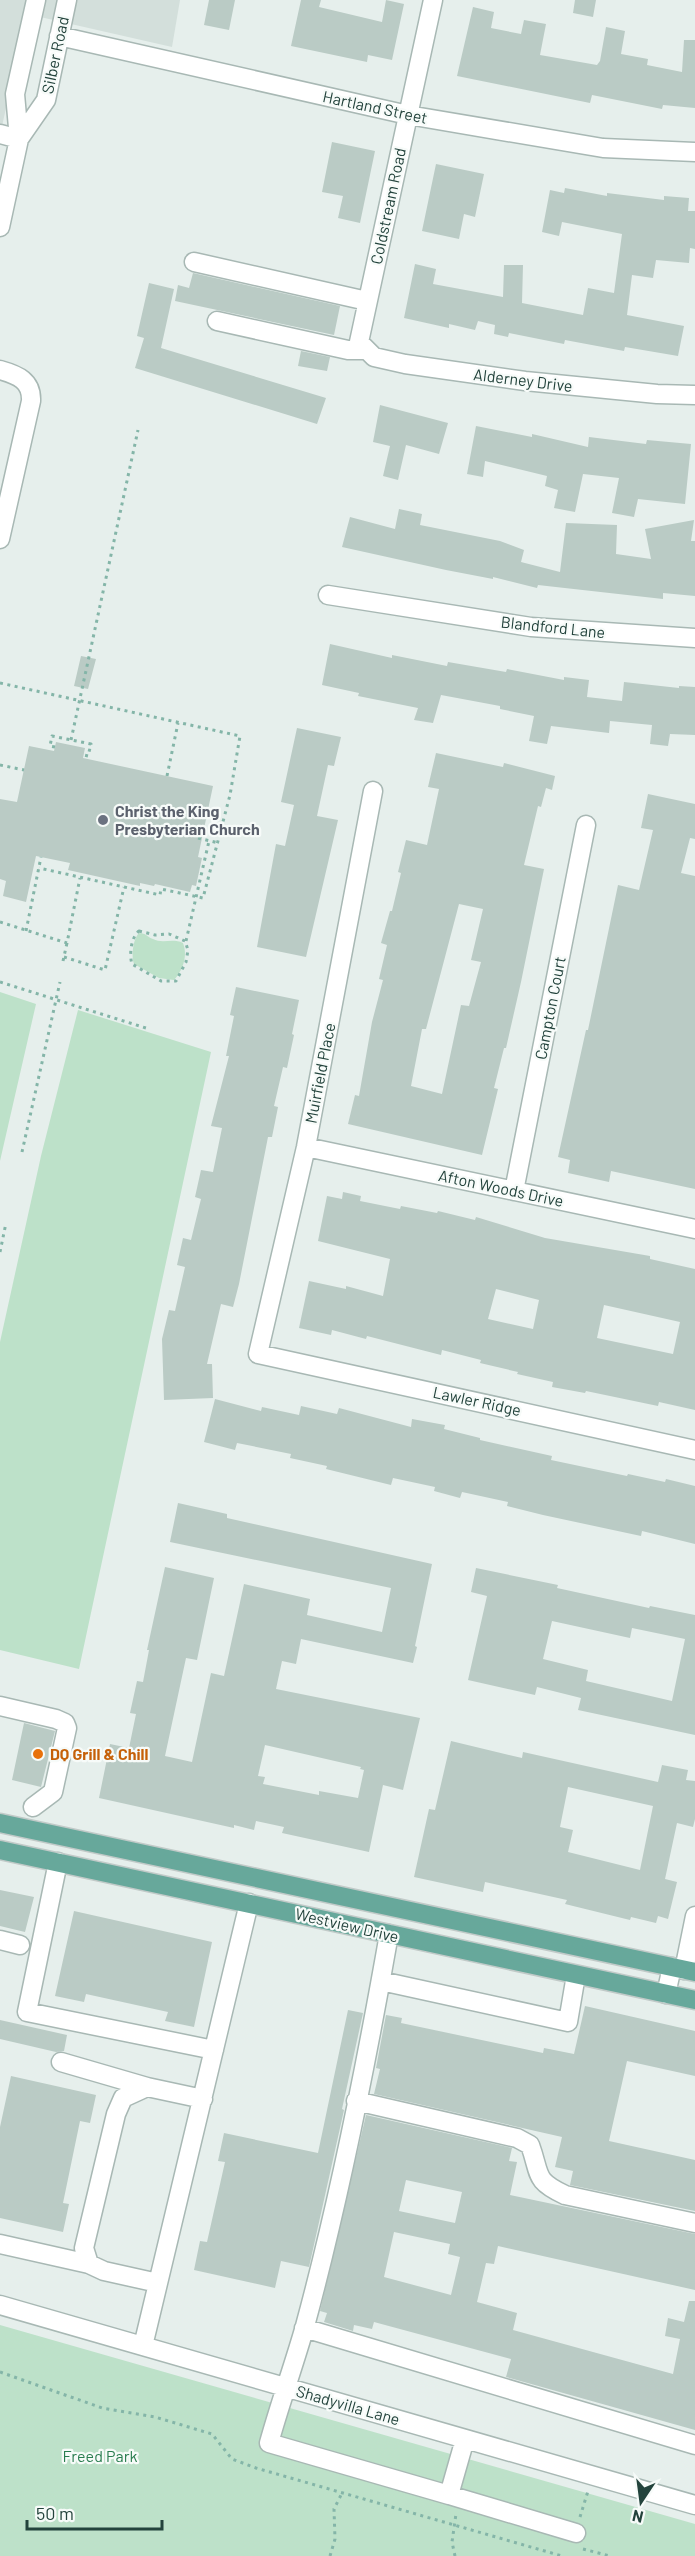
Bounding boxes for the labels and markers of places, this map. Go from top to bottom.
place label: Christ the King Presbyterian Church [115,801,260,838]
marker: Christ the King Presbyterian Church [96,813,110,827]
place label: DQ Grill & Chill [50,1744,149,1763]
marker: DQ Grill & Chill [31,1747,45,1761]

